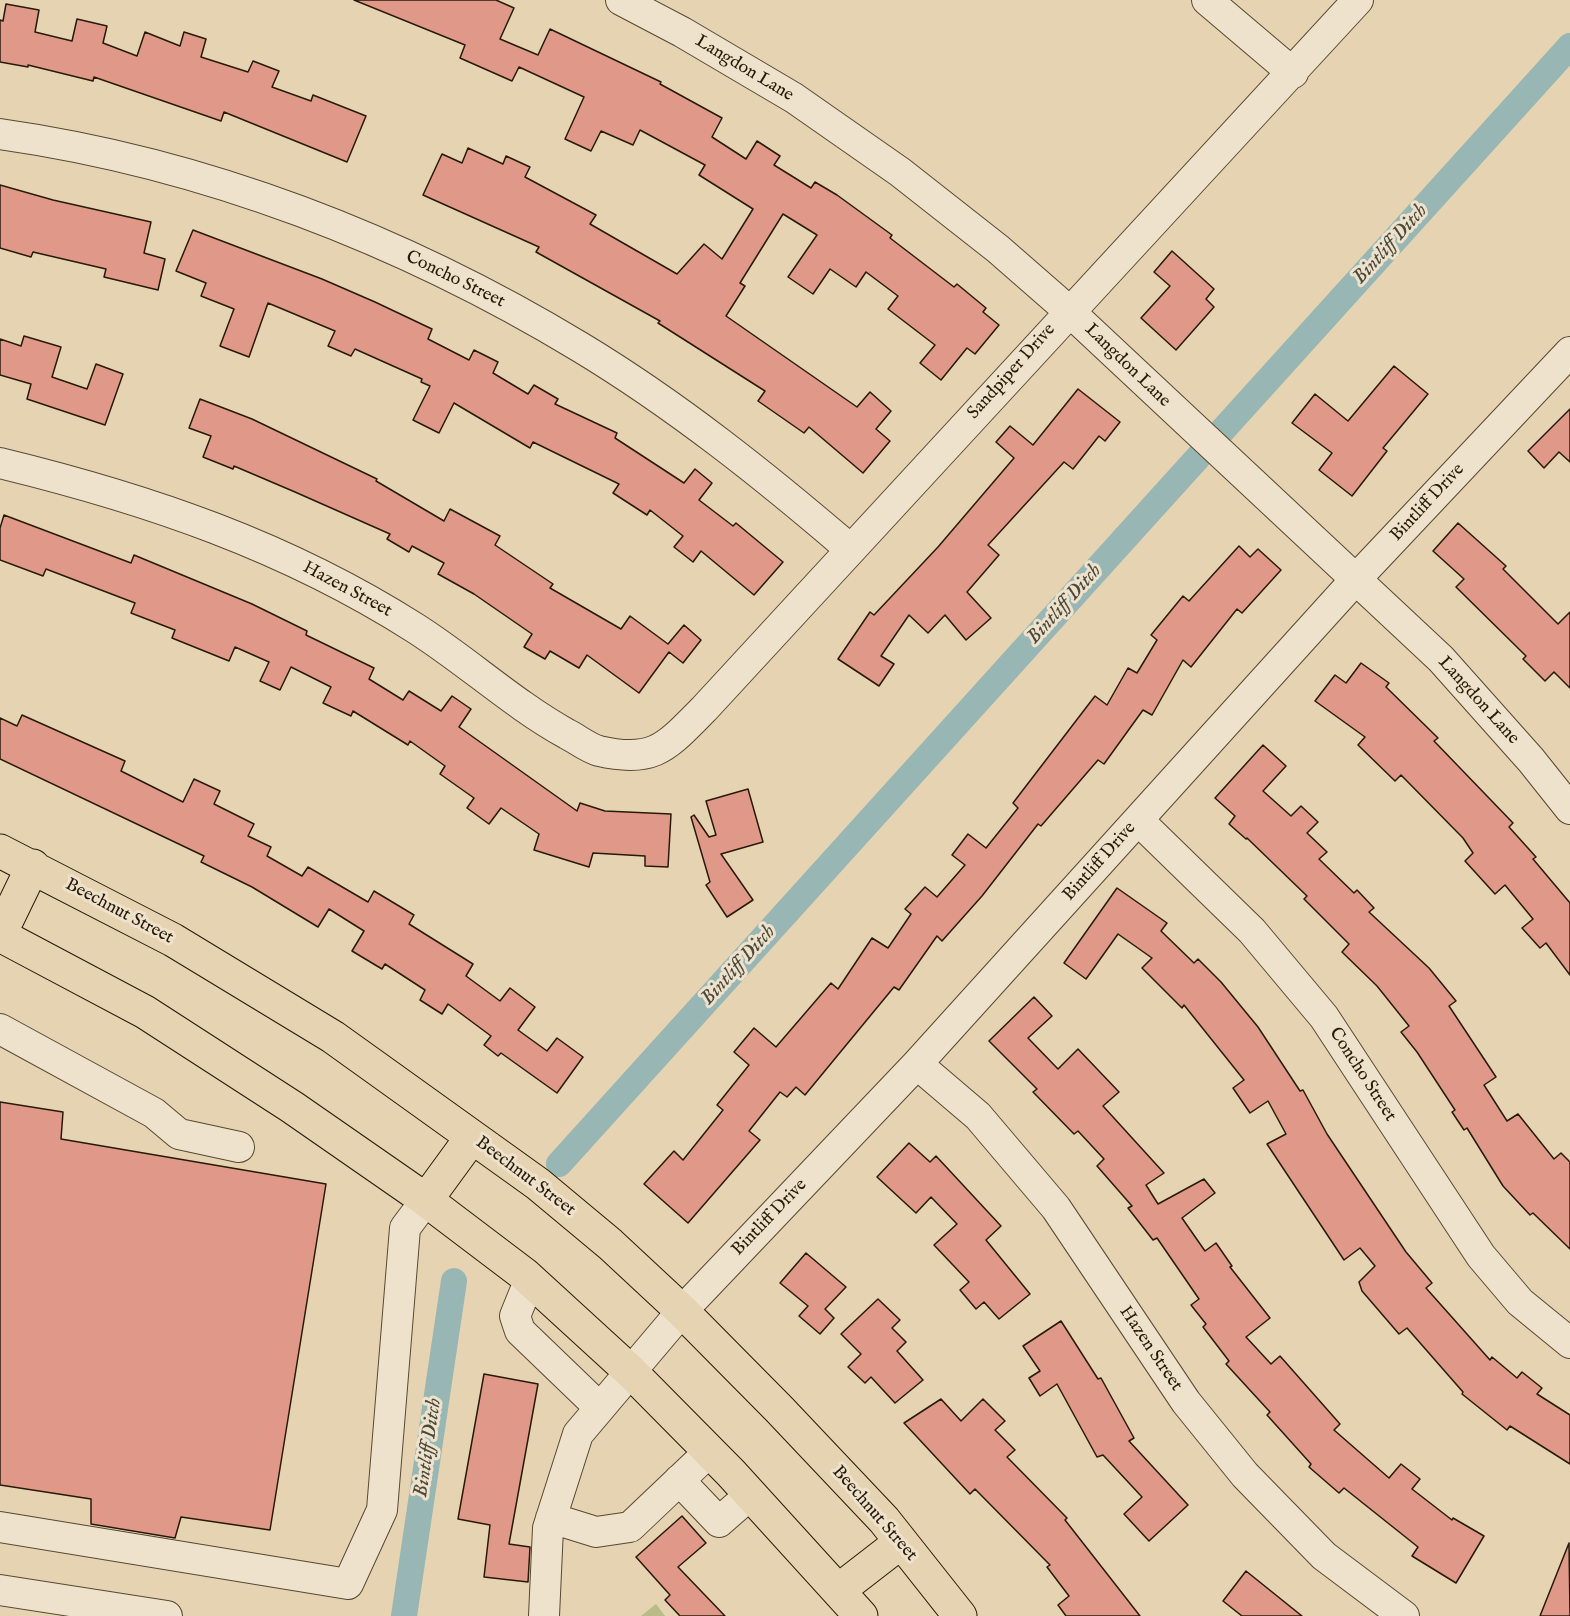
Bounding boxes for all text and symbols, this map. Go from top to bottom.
street label: Langdon Lane [691,31,797,107]
water label: Bintliff Ditch [1349,200,1433,290]
street label: Concho Street [402,247,508,313]
street label: Sandpiper Drive [963,320,1061,424]
street label: Langdon Lane [1080,320,1174,412]
street label: Bintliff Drive [1386,460,1470,546]
street label: Hazen Street [299,557,395,623]
water label: Bintliff Ditch [1023,560,1107,650]
street label: Langdon Lane [1433,653,1523,749]
street label: Bintliff Drive [1059,818,1141,906]
street label: Beechnut Street [61,874,177,950]
water label: Bintliff Ditch [697,921,781,1011]
street label: Concho Street [1324,1024,1400,1126]
street label: Beechnut Street [471,1132,579,1222]
street label: Bintliff Drive [728,1175,812,1261]
street label: Hazen Street [1114,1302,1186,1396]
water label: Bintliff Ditch [410,1397,448,1499]
street label: Beechnut Street [827,1462,921,1566]

